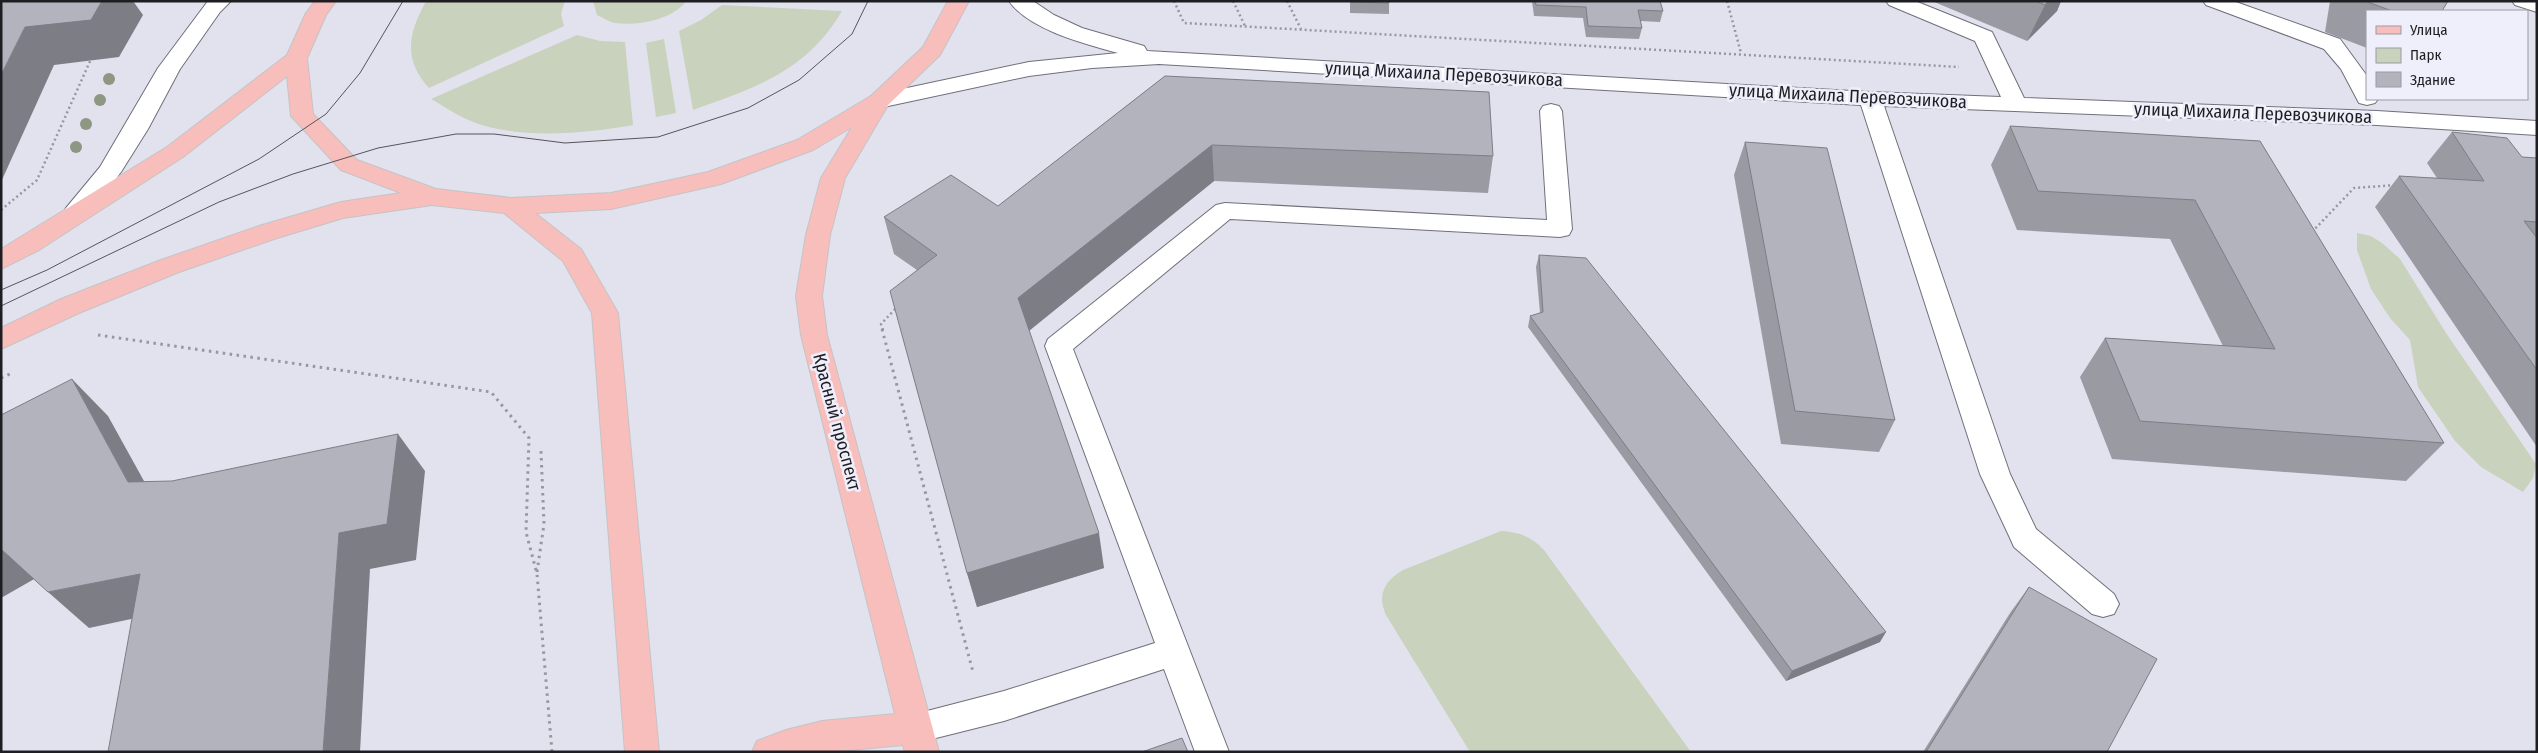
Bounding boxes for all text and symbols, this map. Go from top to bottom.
legend [2366,10,2528,100]
text: Улица [2409,21,2448,39]
text: Парк [2410,46,2441,64]
street label: улица Михаила Перевозчикова [1325,57,1564,91]
text: Здание [2410,71,2456,89]
street label: улица Михаила Перевозчикова [1729,79,1968,113]
street label: улица Михаила Перевозчикова [2134,98,2373,128]
street label: Красный проспект [808,351,866,494]

